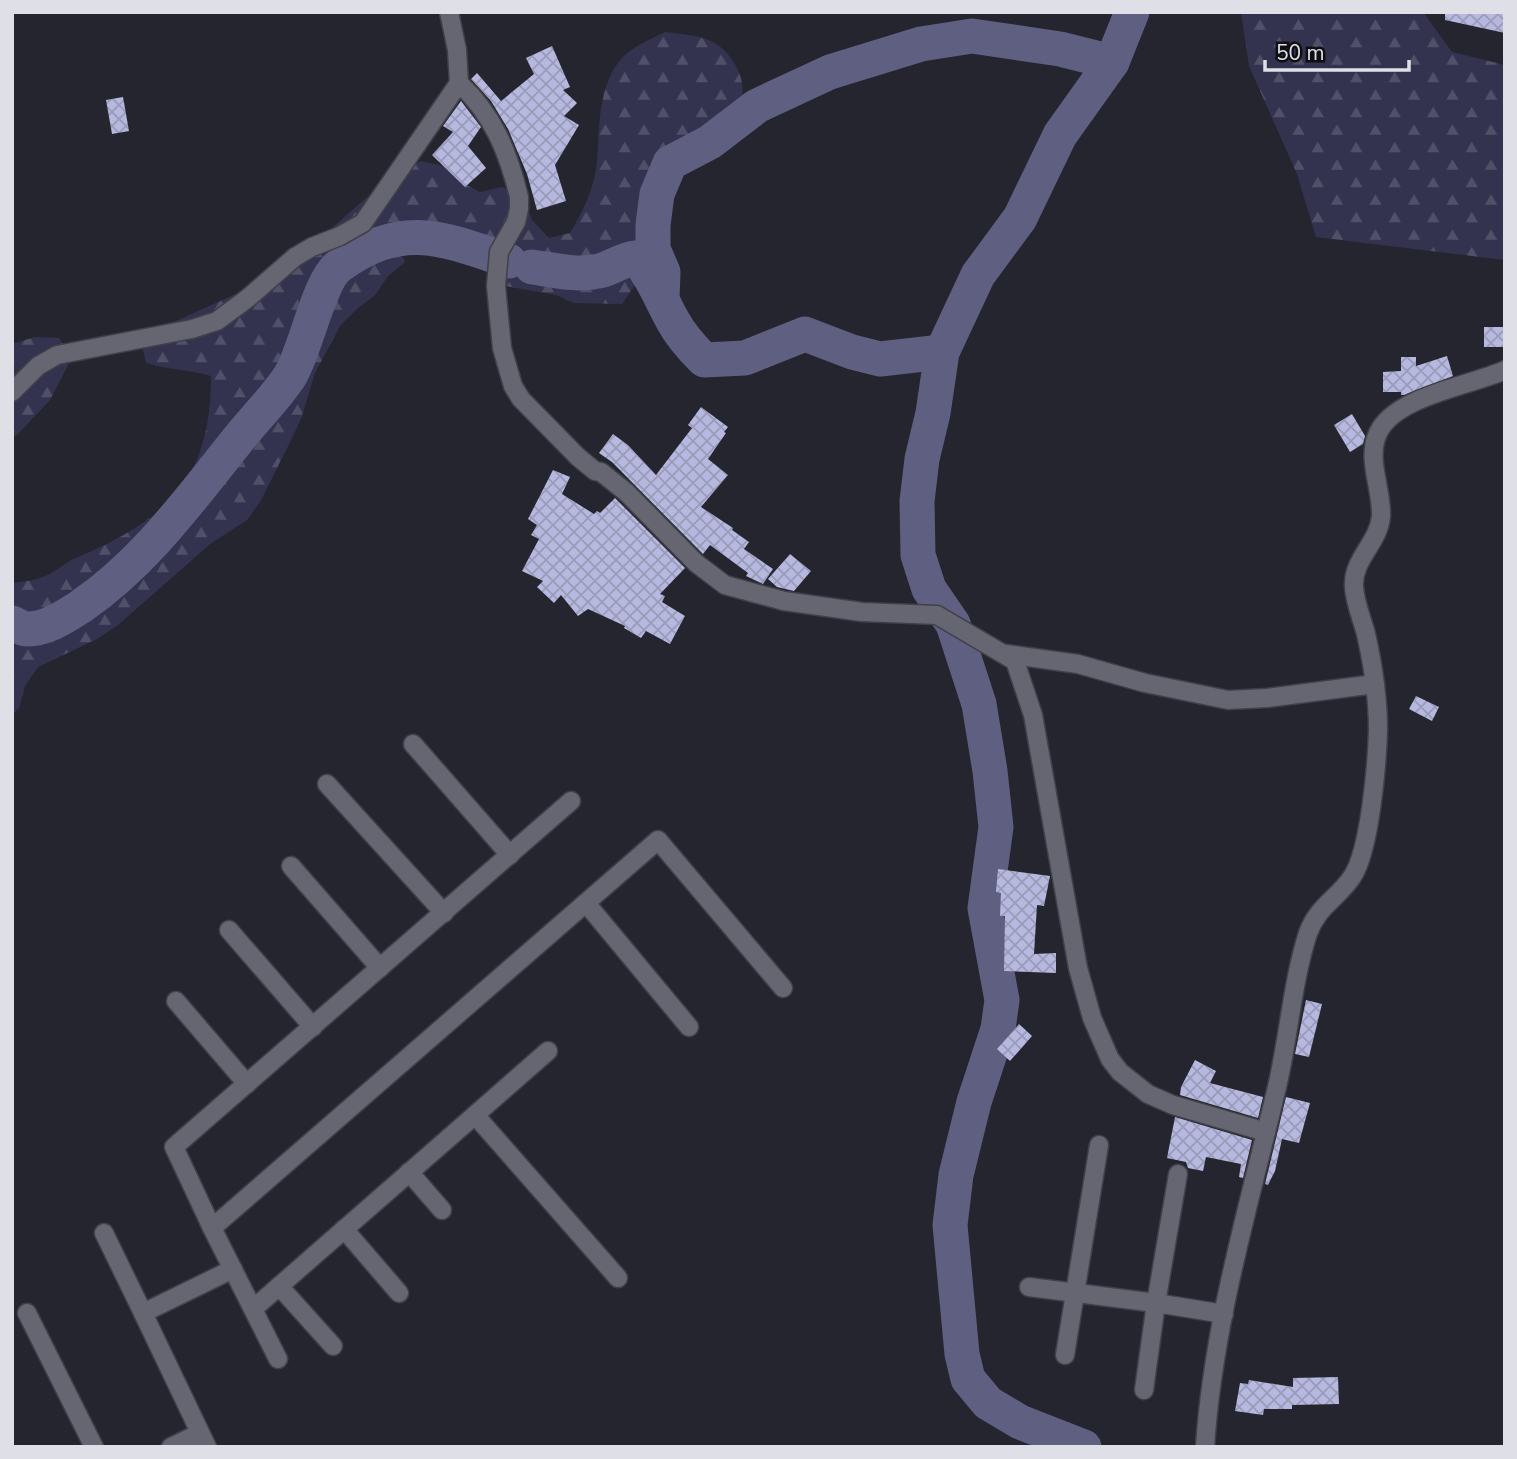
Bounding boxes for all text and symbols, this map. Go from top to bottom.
scale bar [1265,28,1408,72]
text: 50 m [1276,39,1325,67]

